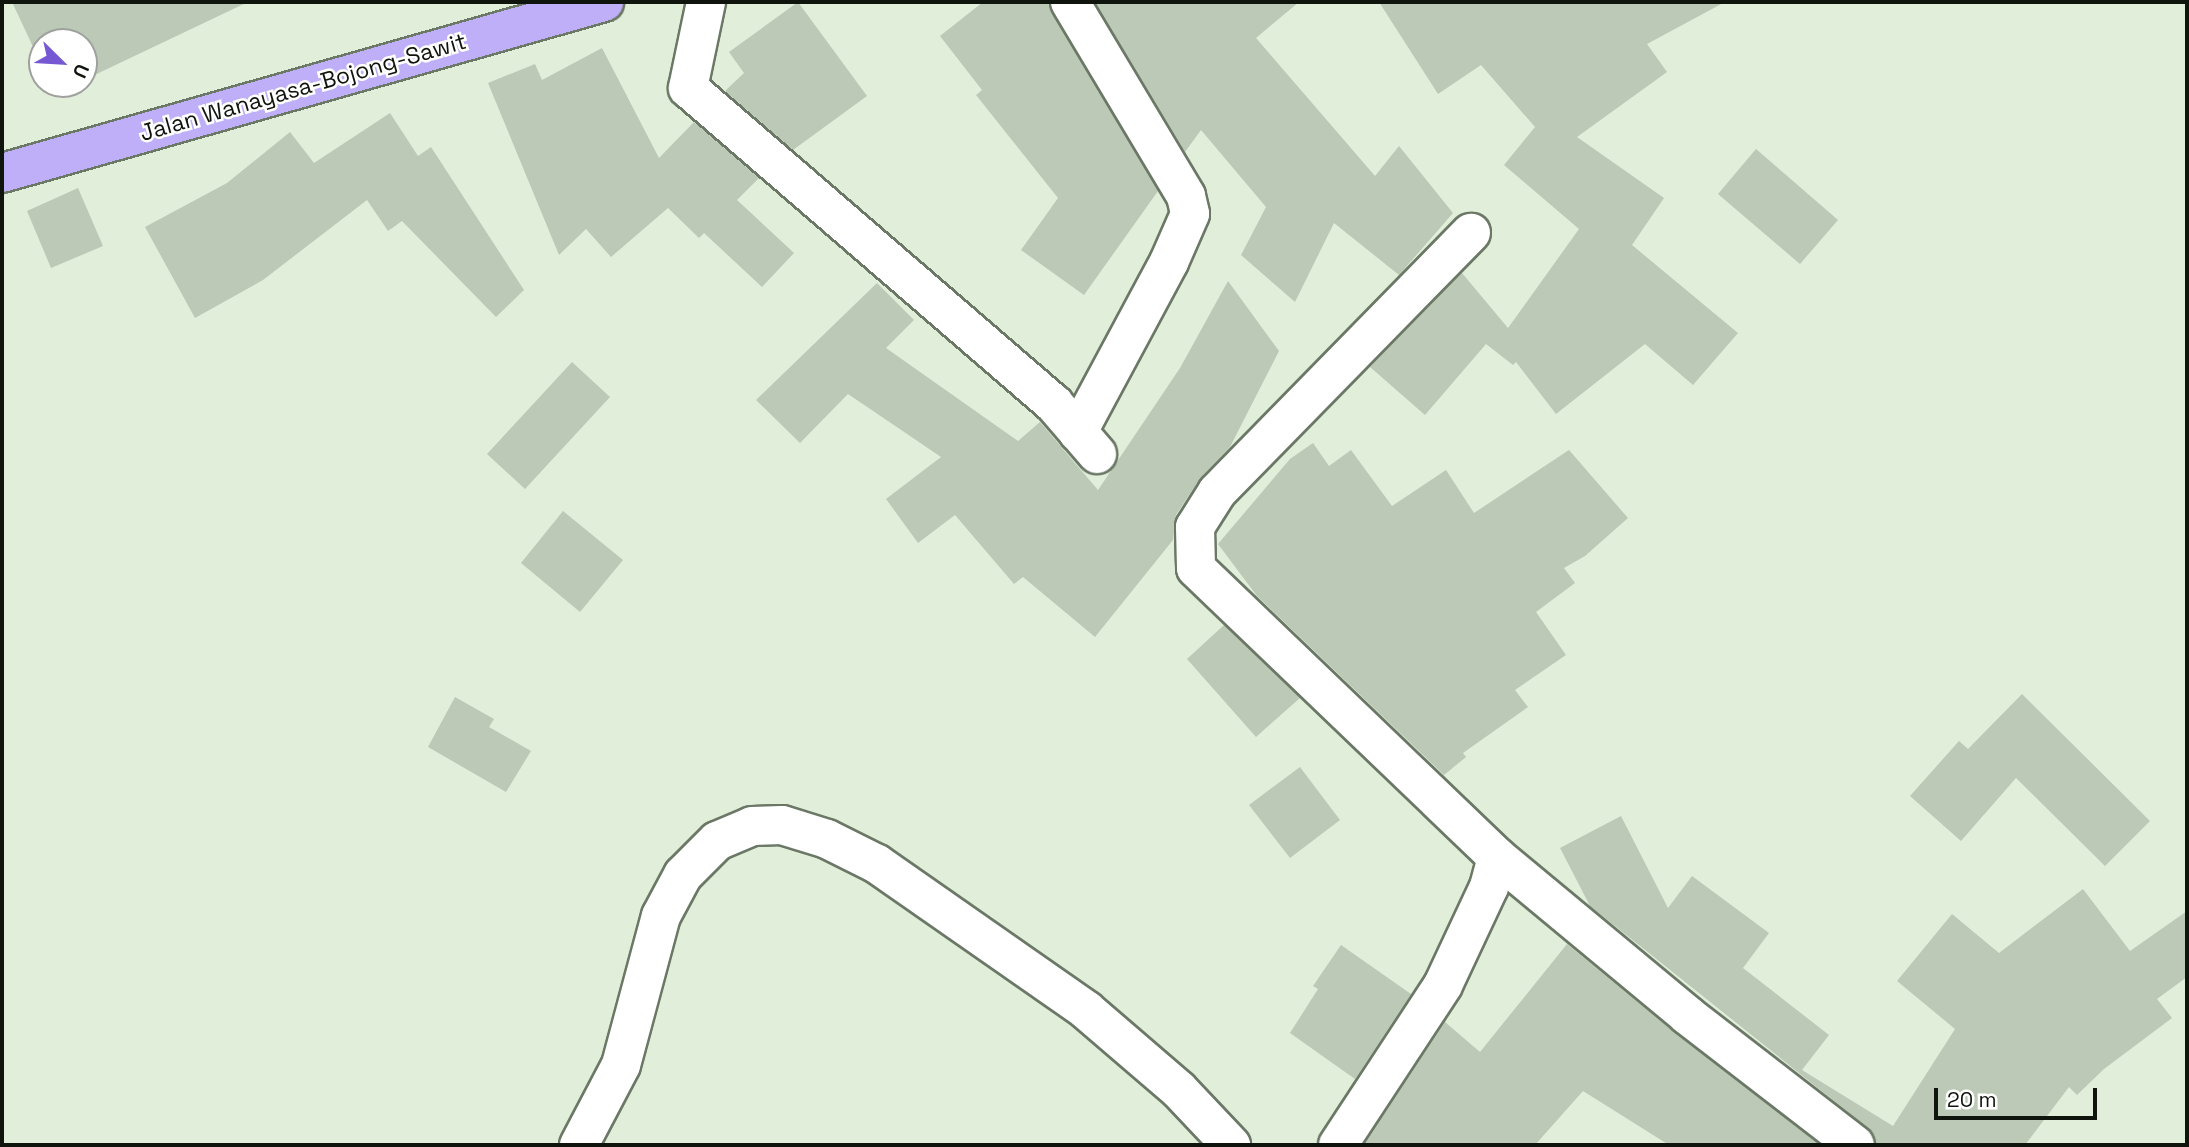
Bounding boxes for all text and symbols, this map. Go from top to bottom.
street label: Jalan Wanayasa-Bojong-Sawit [137,27,469,147]
north arrow [28,28,98,98]
text: U [67,60,95,82]
scale bar [1937,1074,2100,1118]
text: 20 m [1947,1086,1997,1113]

